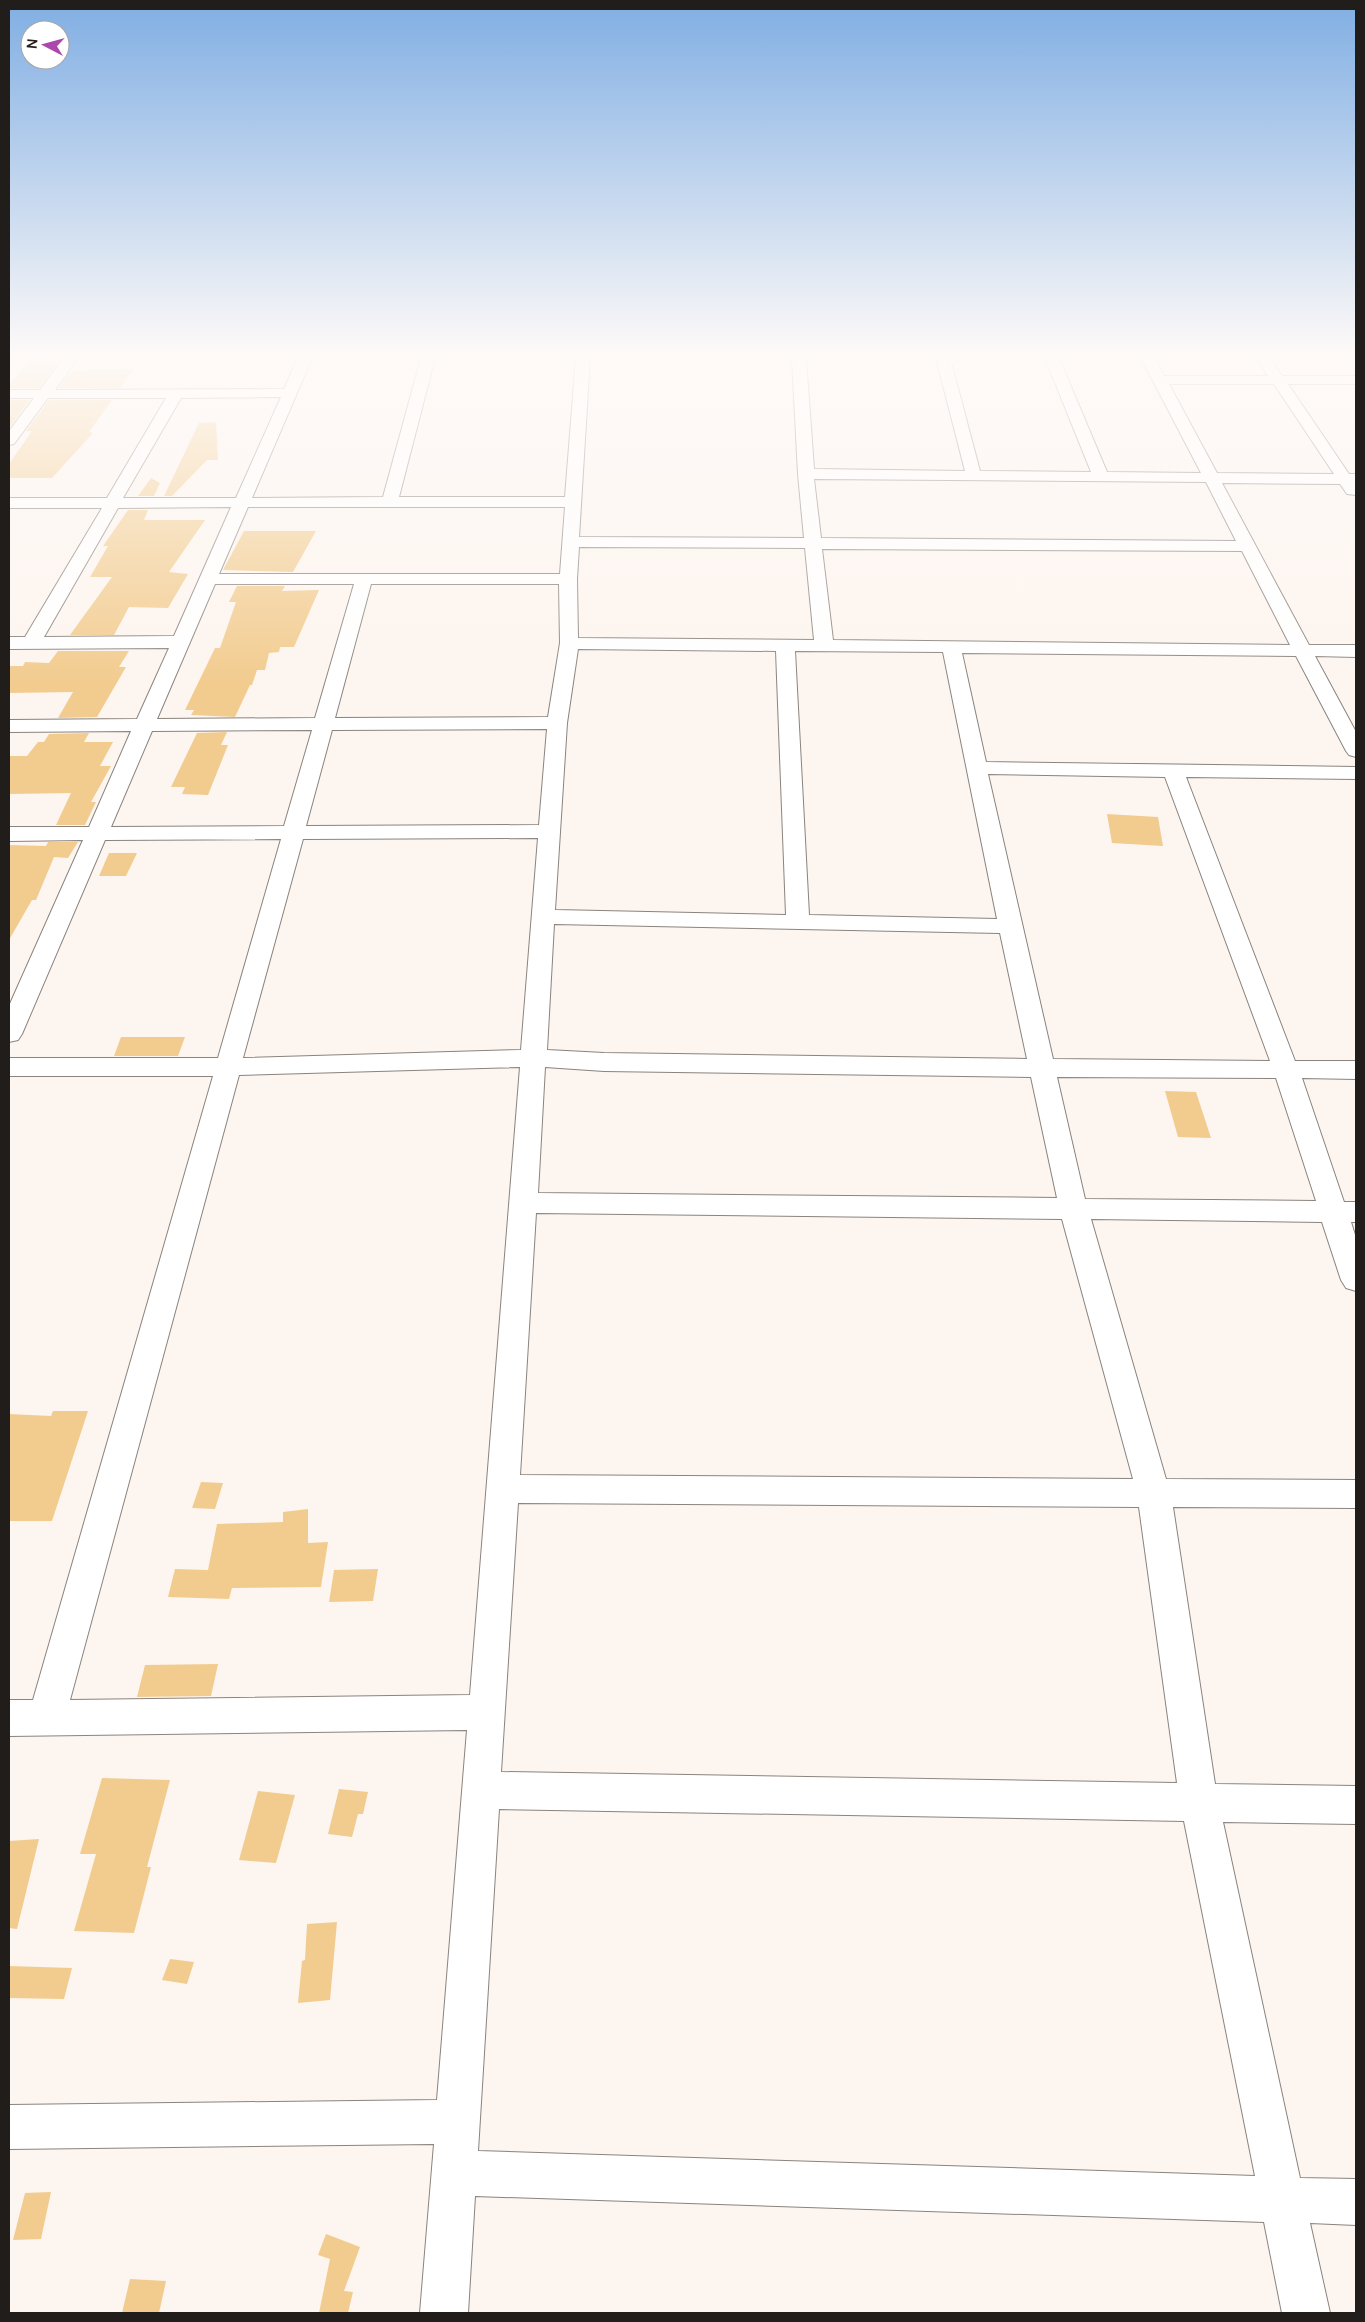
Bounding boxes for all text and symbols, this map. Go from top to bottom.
north arrow [20,20,70,70]
text: N [22,38,42,50]

